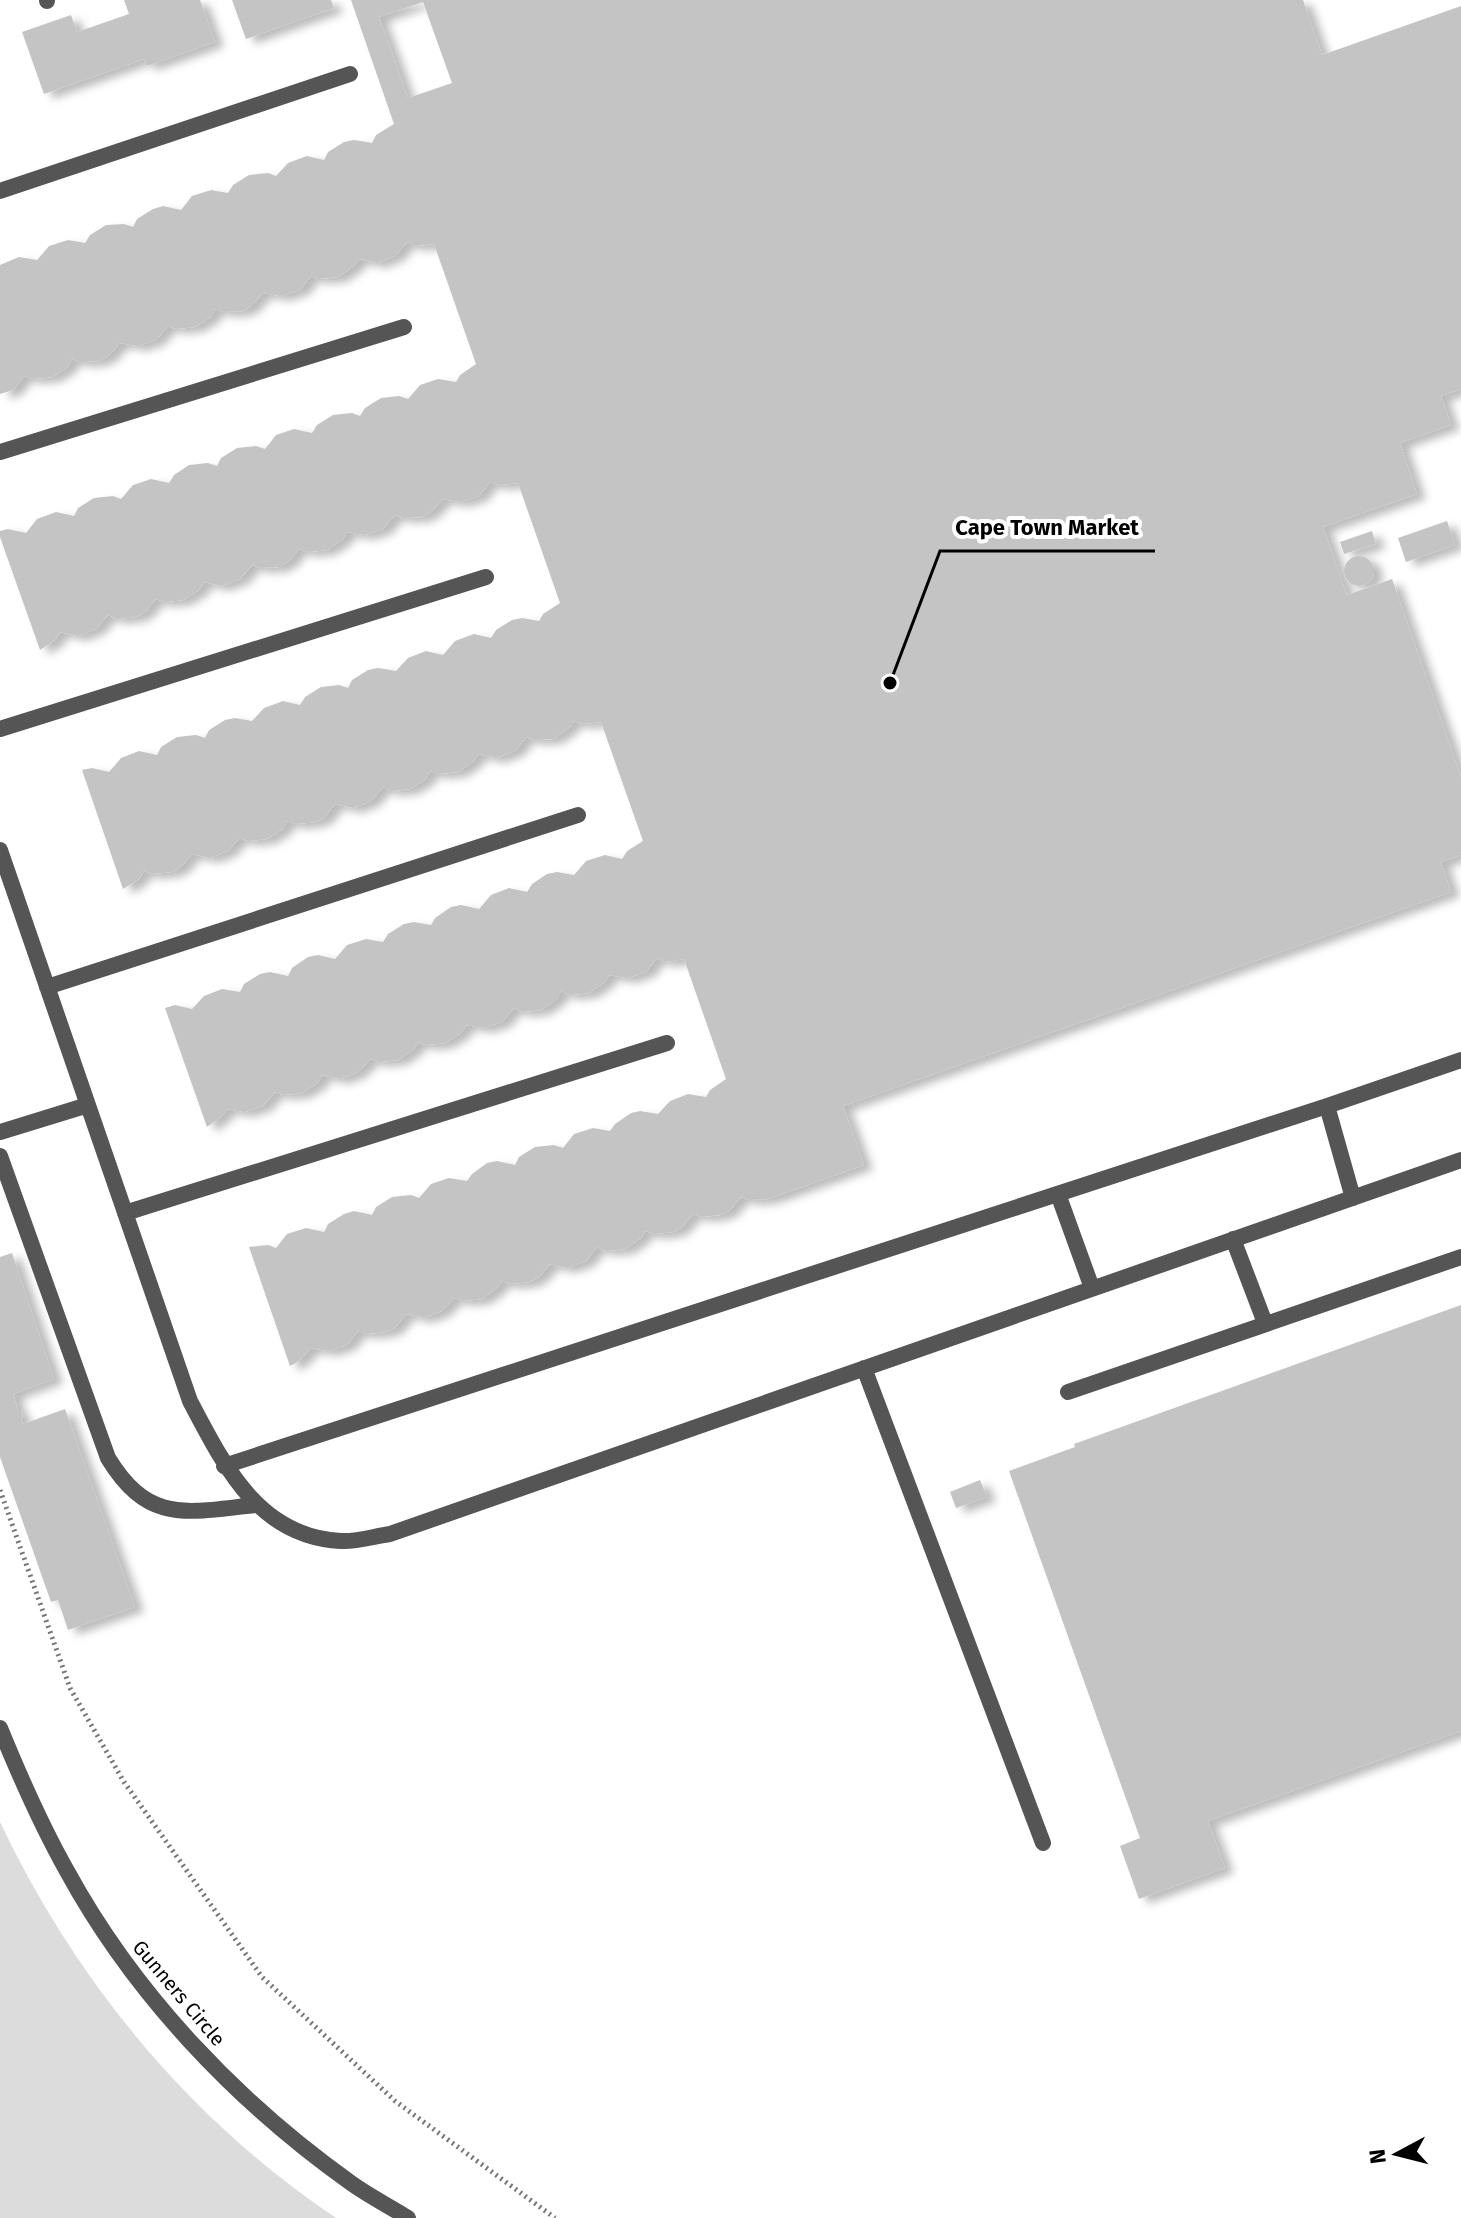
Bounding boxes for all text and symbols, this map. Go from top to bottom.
callout: Cape Town Market [940,505,1155,551]
text: Cape Town Market [955,514,1139,541]
street label: Gunners Circle [128,1935,230,2051]
north arrow [1357,2114,1437,2194]
text: N [1363,2147,1392,2165]

